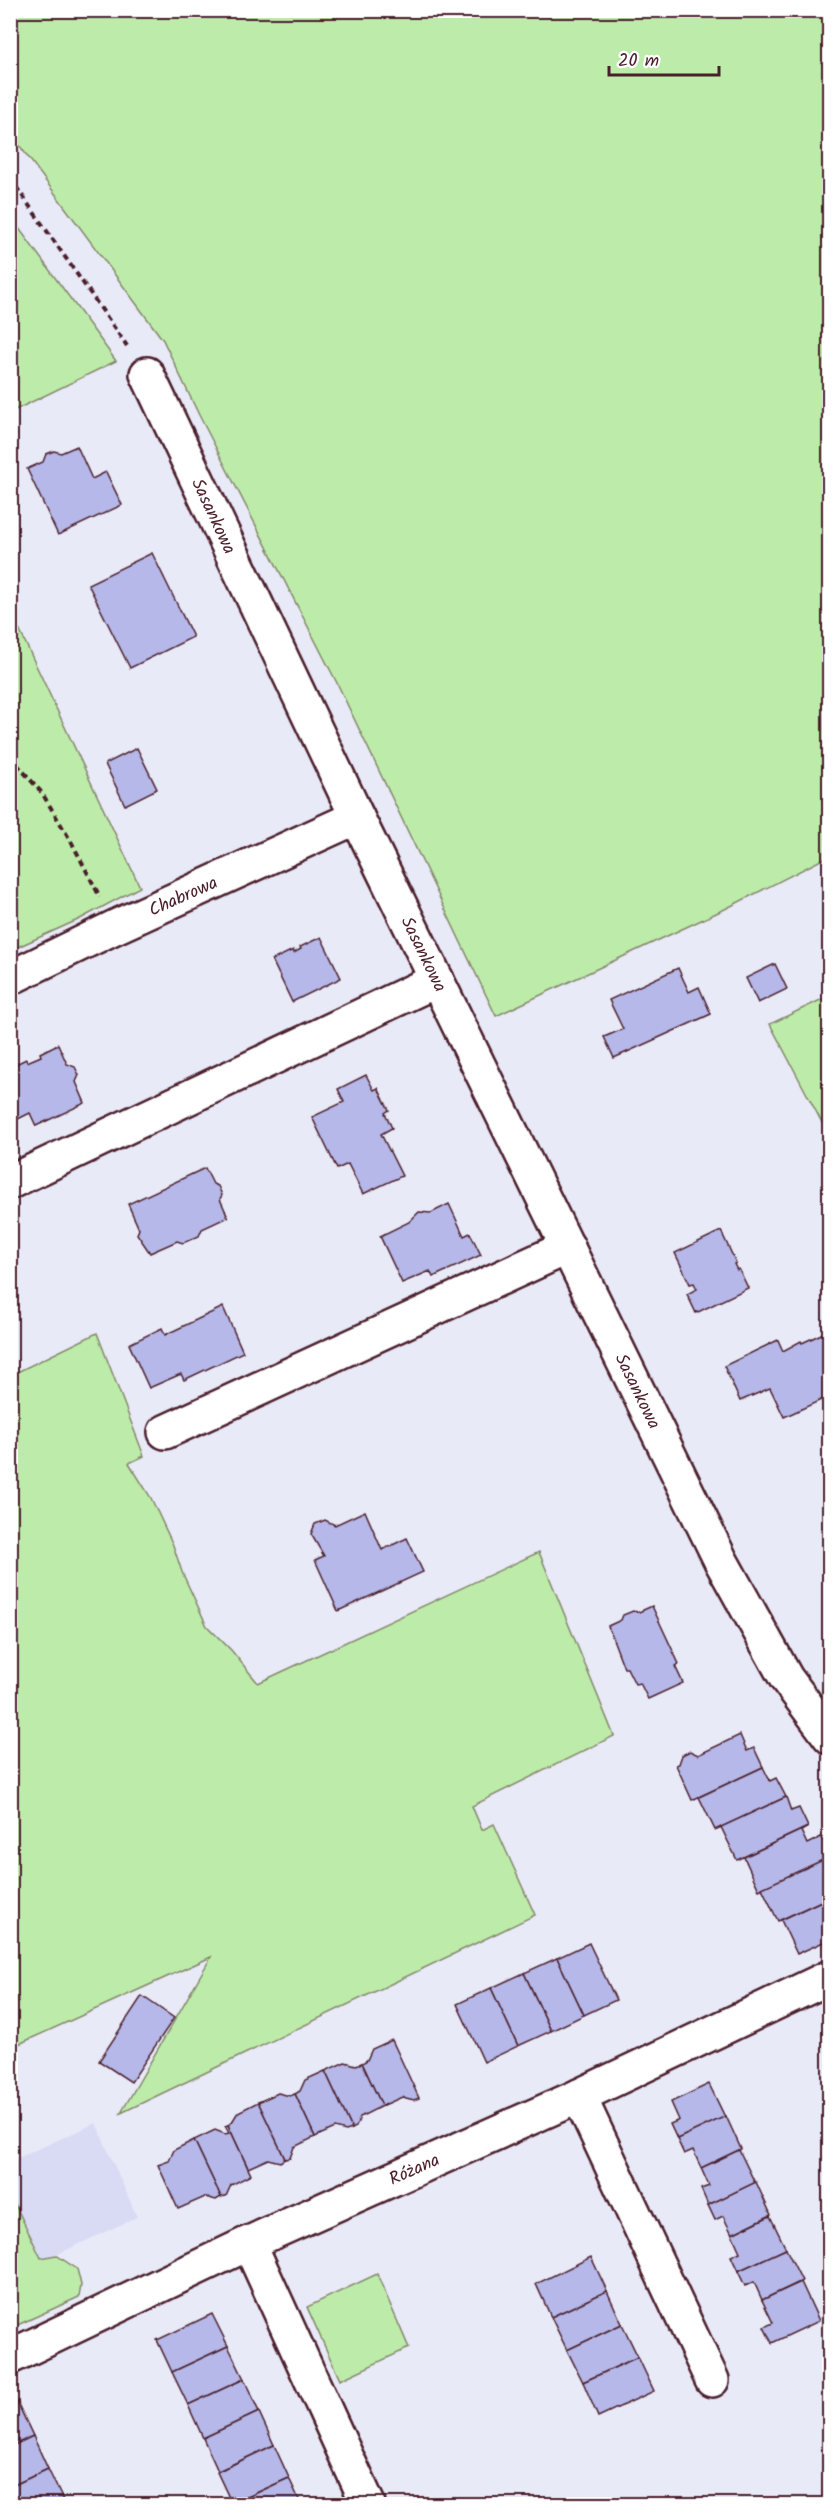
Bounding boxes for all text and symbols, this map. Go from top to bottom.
scale bar [609,39,718,77]
text: 20 m [618,47,659,76]
street label: Sasankowa [182,474,243,559]
street label: Chabrowa [144,869,223,925]
street label: Sasankowa [392,912,453,997]
street label: Sasankowa [606,1349,667,1434]
street label: Różana [385,2146,445,2194]

